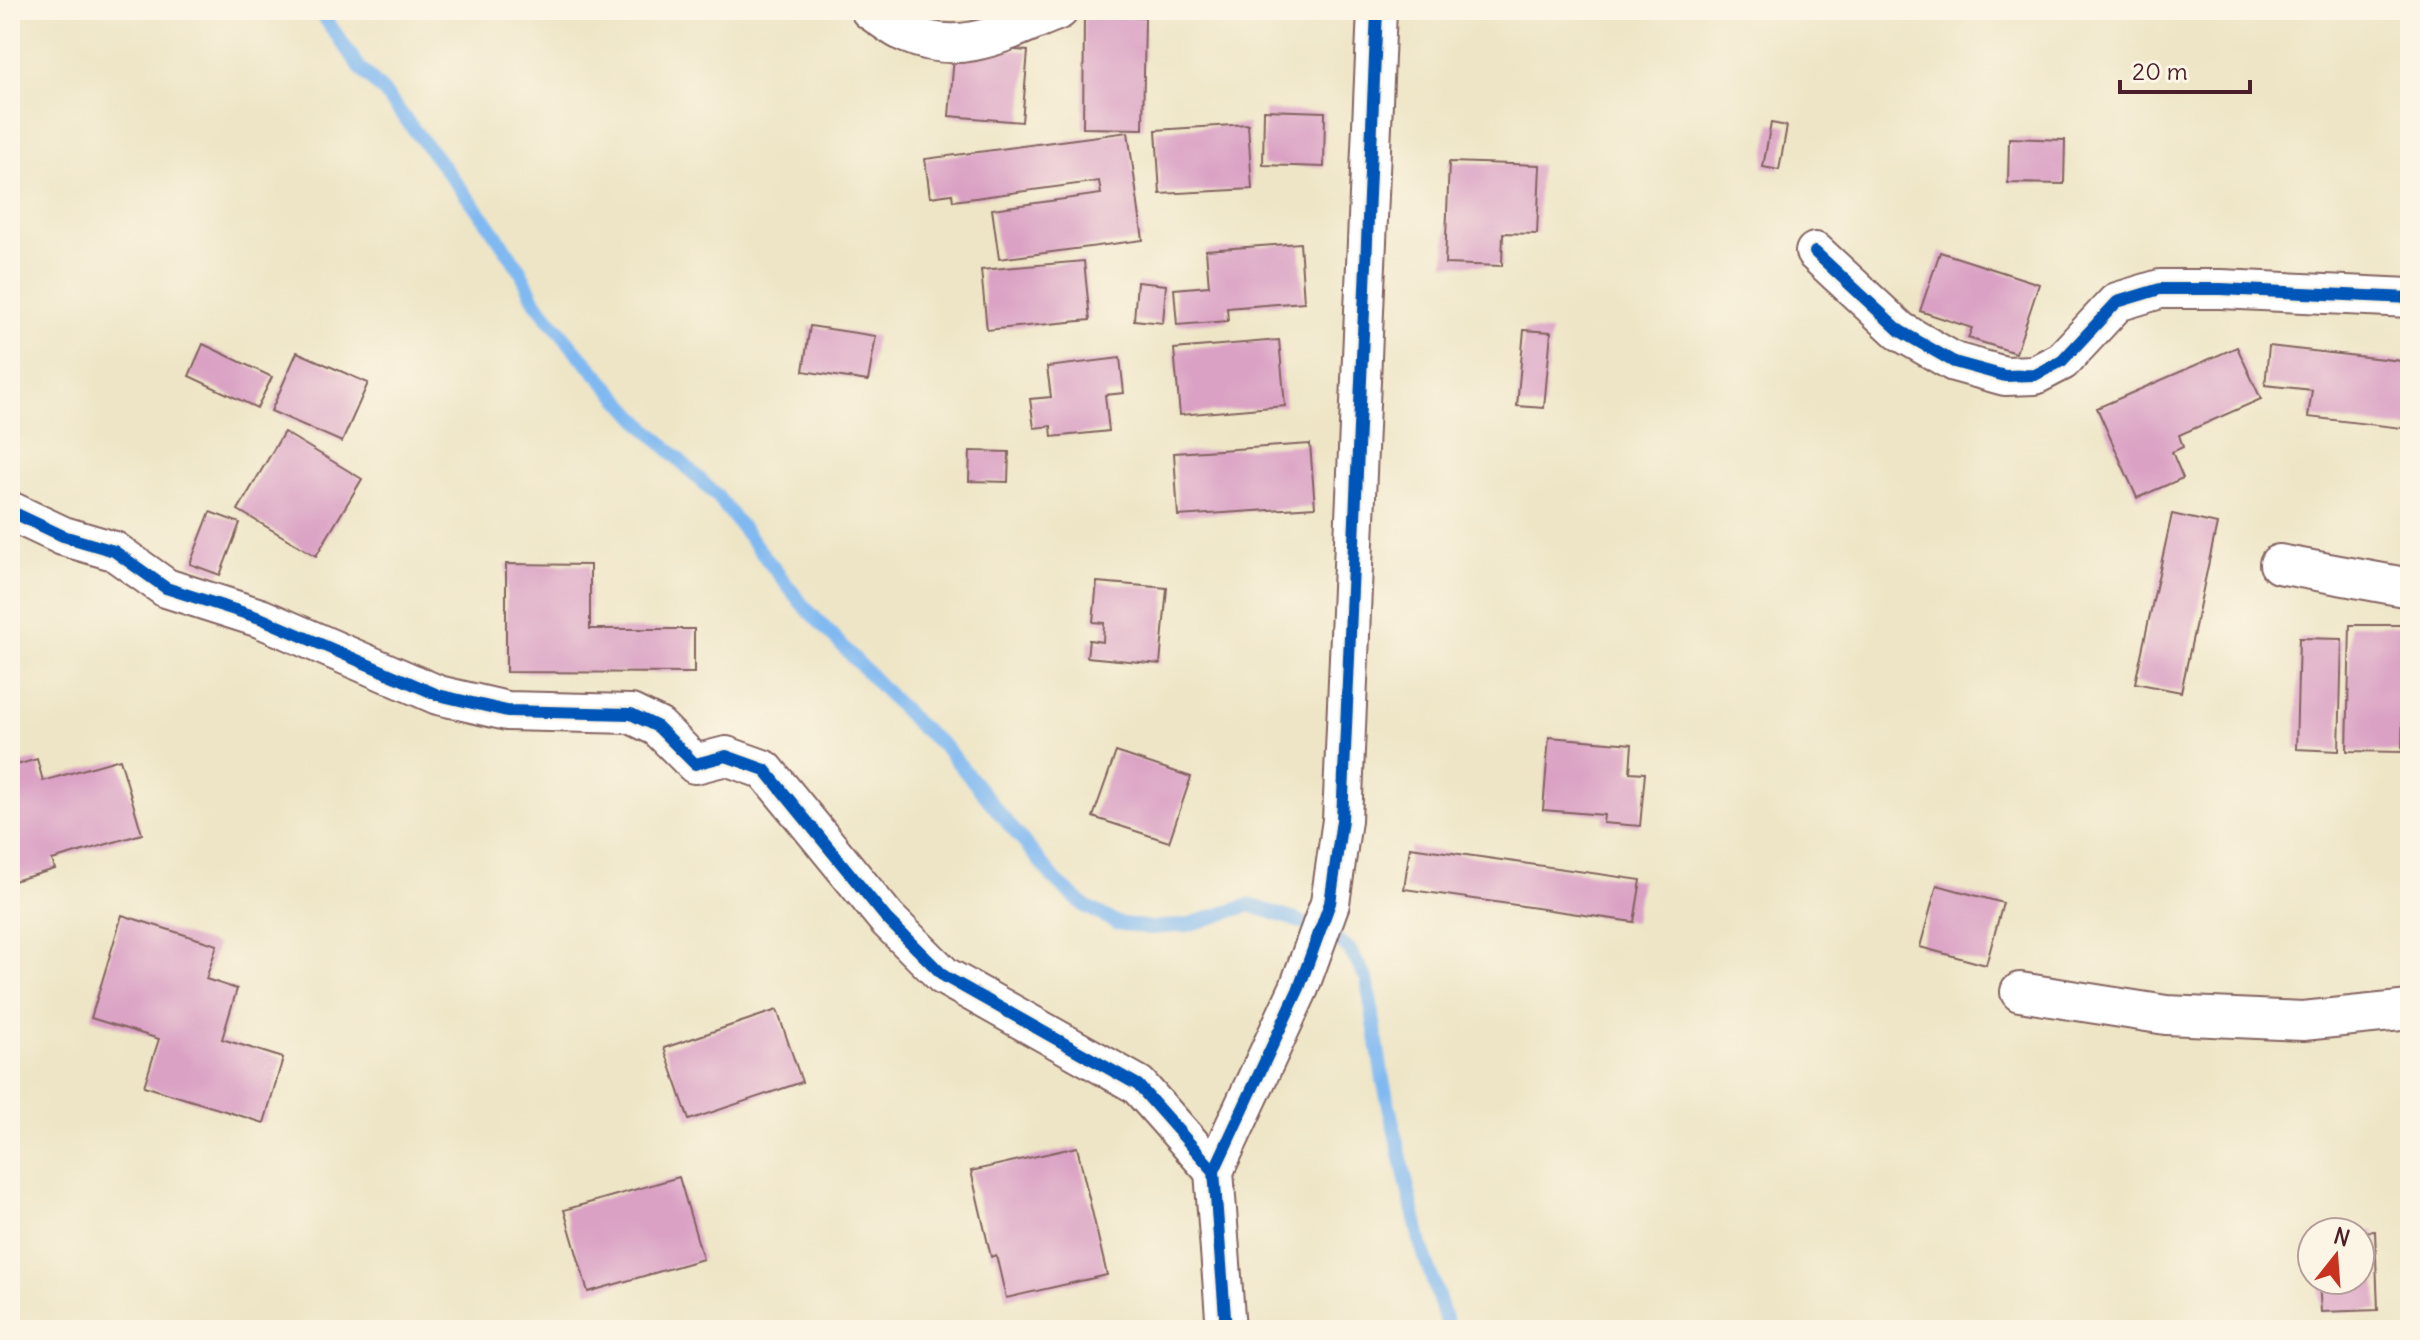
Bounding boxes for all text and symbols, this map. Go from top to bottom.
scale bar [2120,44,2250,94]
text: 20 m [2132,56,2188,86]
north arrow [2296,1216,2376,1296]
text: N [2330,1221,2353,1252]

